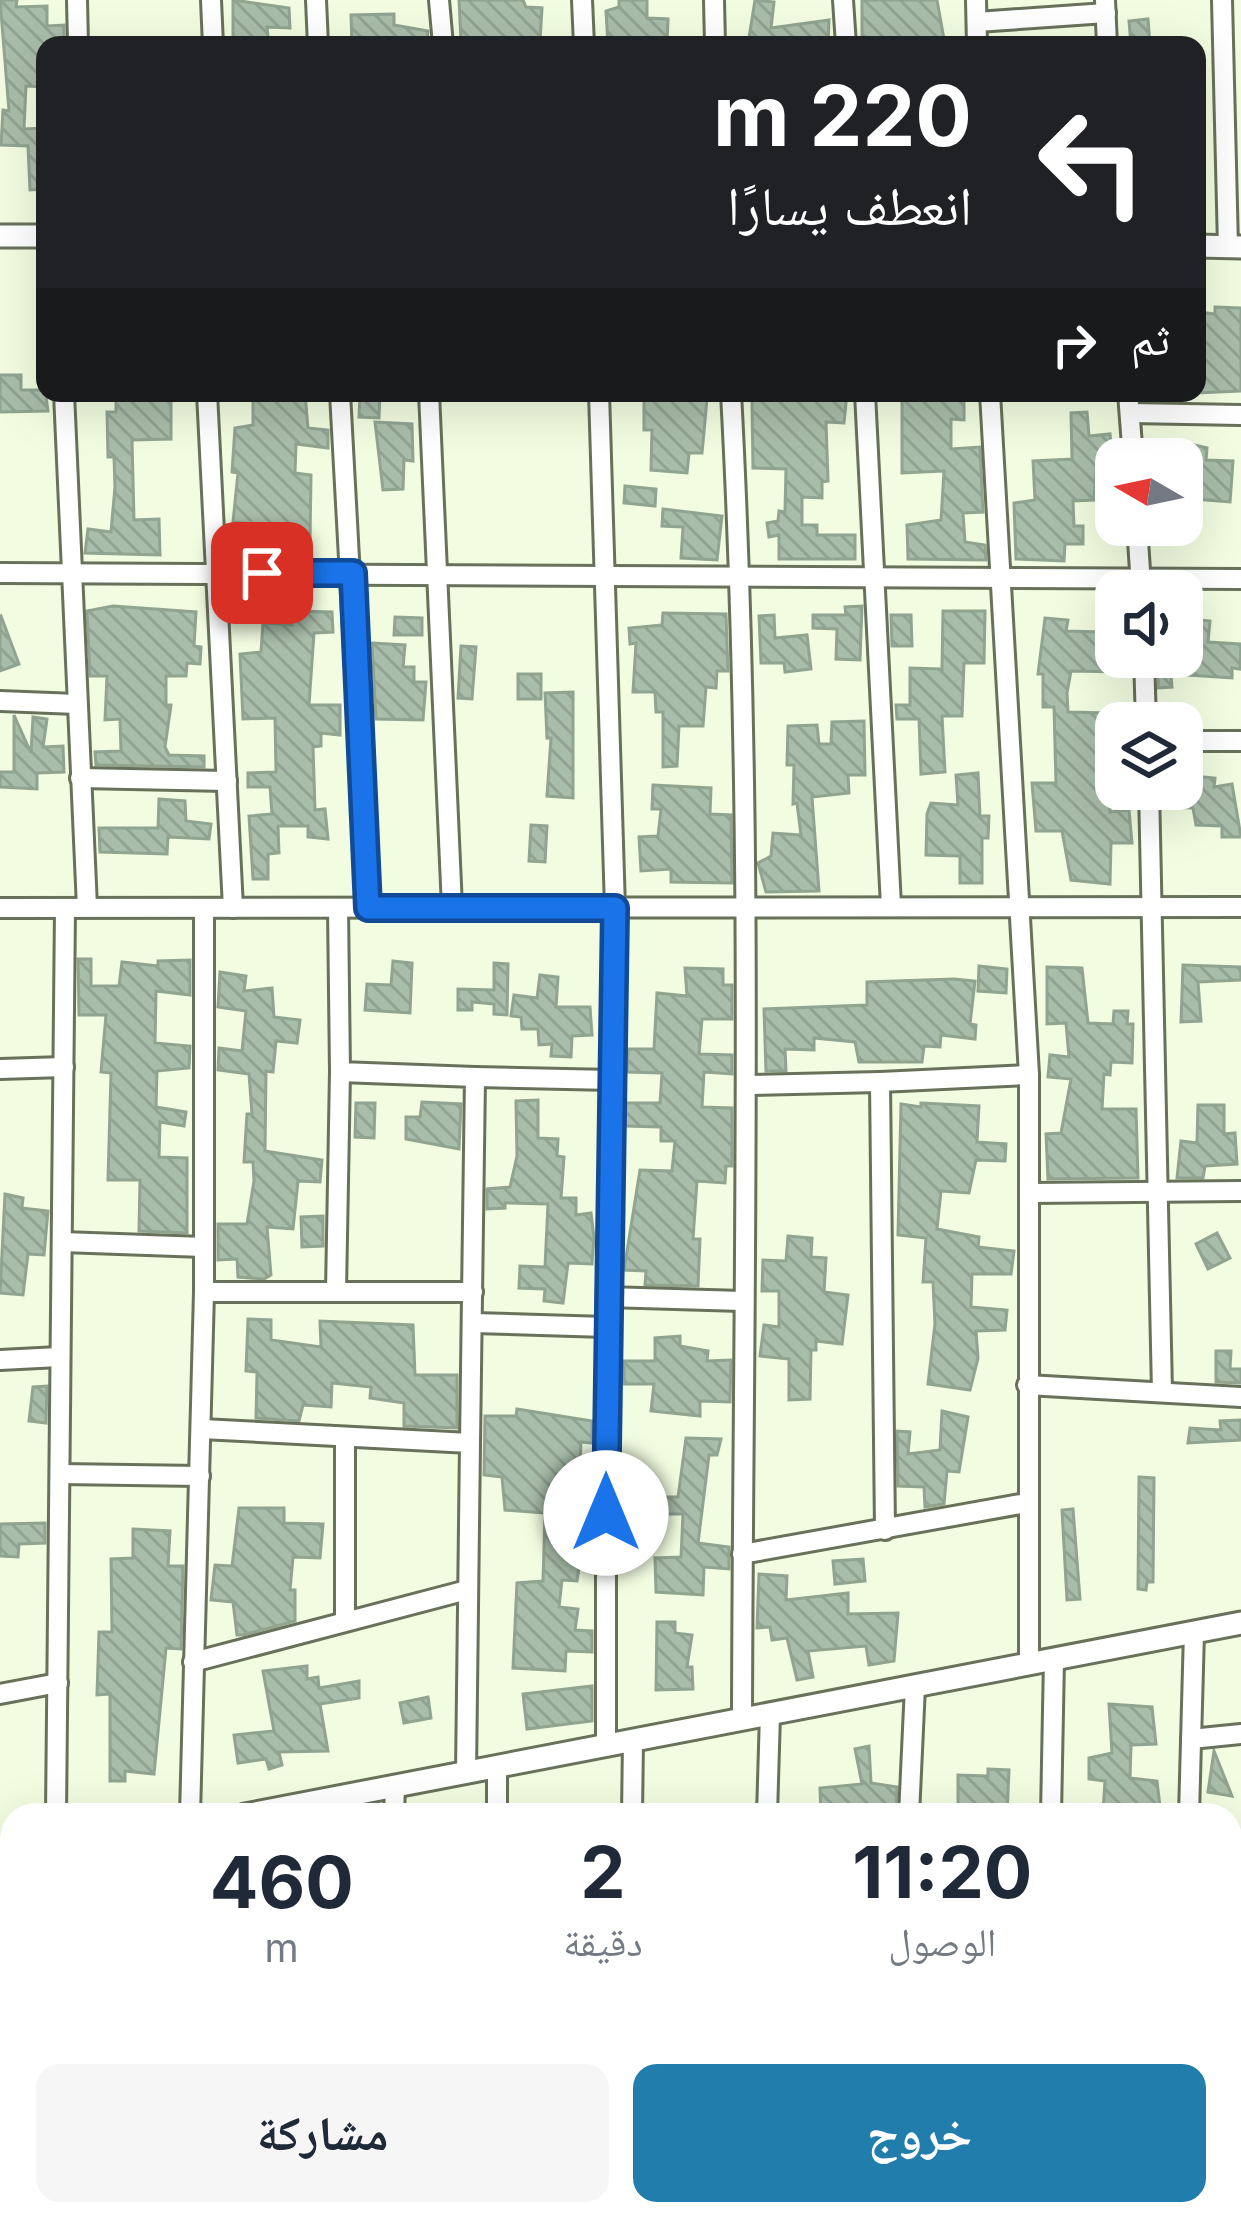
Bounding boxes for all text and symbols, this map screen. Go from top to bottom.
text: 220 m [713,65,972,166]
icon: left [1014,84,1170,240]
text: انعطف يسارًا [727,173,972,238]
text: ثم [1131,311,1170,366]
icon: right [1041,312,1107,378]
north arrow [1095,438,1203,546]
map controls [1095,438,1203,810]
pin [211,522,313,624]
icon: arrive [229,540,295,606]
button: sound [1095,570,1203,678]
button: layers [1095,702,1203,810]
position arrow [543,1450,669,1576]
text: 2 [580,1828,626,1915]
text: 11:20 [852,1828,1032,1915]
text: 460 [210,1838,354,1925]
text: دقيقة [563,1918,643,1965]
text: الوصول [888,1918,996,1965]
text: m [265,1924,299,1971]
button: مشاركة [36,2064,609,2202]
button: خروج [633,2064,1206,2202]

